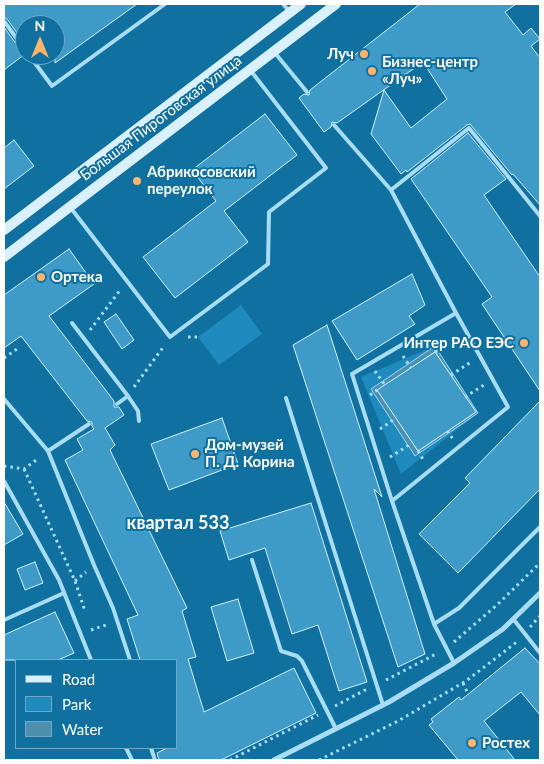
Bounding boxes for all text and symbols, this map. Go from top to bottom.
north arrow [15,15,65,65]
text: N [35,17,45,34]
place label: Луч [327,45,354,63]
marker: Луч [358,48,370,60]
street label: Большая Пироговская улица [77,51,245,185]
place label: Бизнес-центр «Луч» [382,53,478,88]
marker: Бизнес-центр «Луч» [366,65,378,77]
place label: Абрикосовский переулок [147,163,256,198]
marker: Абрикосовский переулок [131,175,143,187]
place label: Ортека [51,268,103,286]
marker: Ортека [35,271,47,283]
place label: Интер РАО ЕЭС [403,334,514,352]
marker: Интер РАО ЕЭС [518,337,530,349]
place label: Дом-музей П. Д. Корина [205,436,295,471]
marker: Дом-музей П. Д. Корина [189,448,201,460]
district label: квартал 533 [127,512,229,534]
legend [15,659,178,749]
text: Road [62,670,95,688]
text: Park [62,695,91,713]
text: Water [62,720,103,738]
place label: Ростех [482,734,530,752]
marker: Ростех [466,737,478,749]

